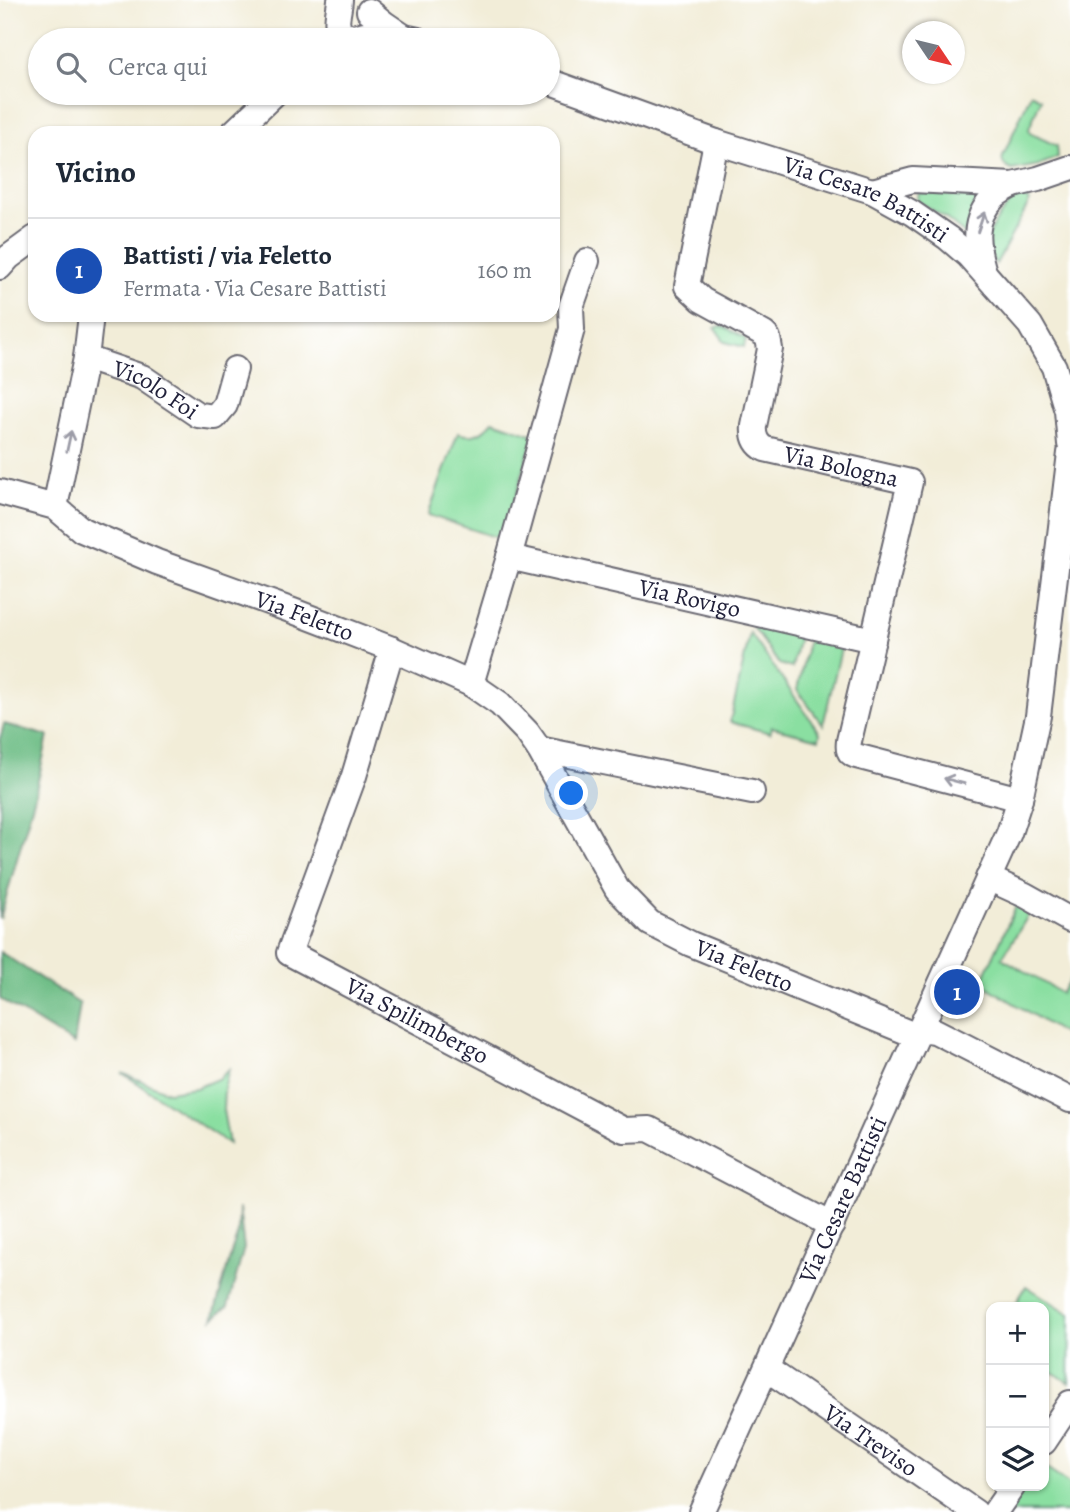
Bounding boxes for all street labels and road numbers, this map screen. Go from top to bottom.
street label: Via Cesare Battisti [778,148,956,250]
street label: Vicolo Foi [108,352,205,427]
street label: Via Bologna [780,438,903,495]
street label: Via Rovigo [635,571,744,625]
street label: Via Feletto [250,582,358,649]
street label: Via Feletto [690,931,798,1000]
street label: Via Spilimbergo [339,969,494,1072]
street label: Via Cesare Battisti [791,1111,894,1289]
street label: Via Treviso [817,1396,924,1484]

